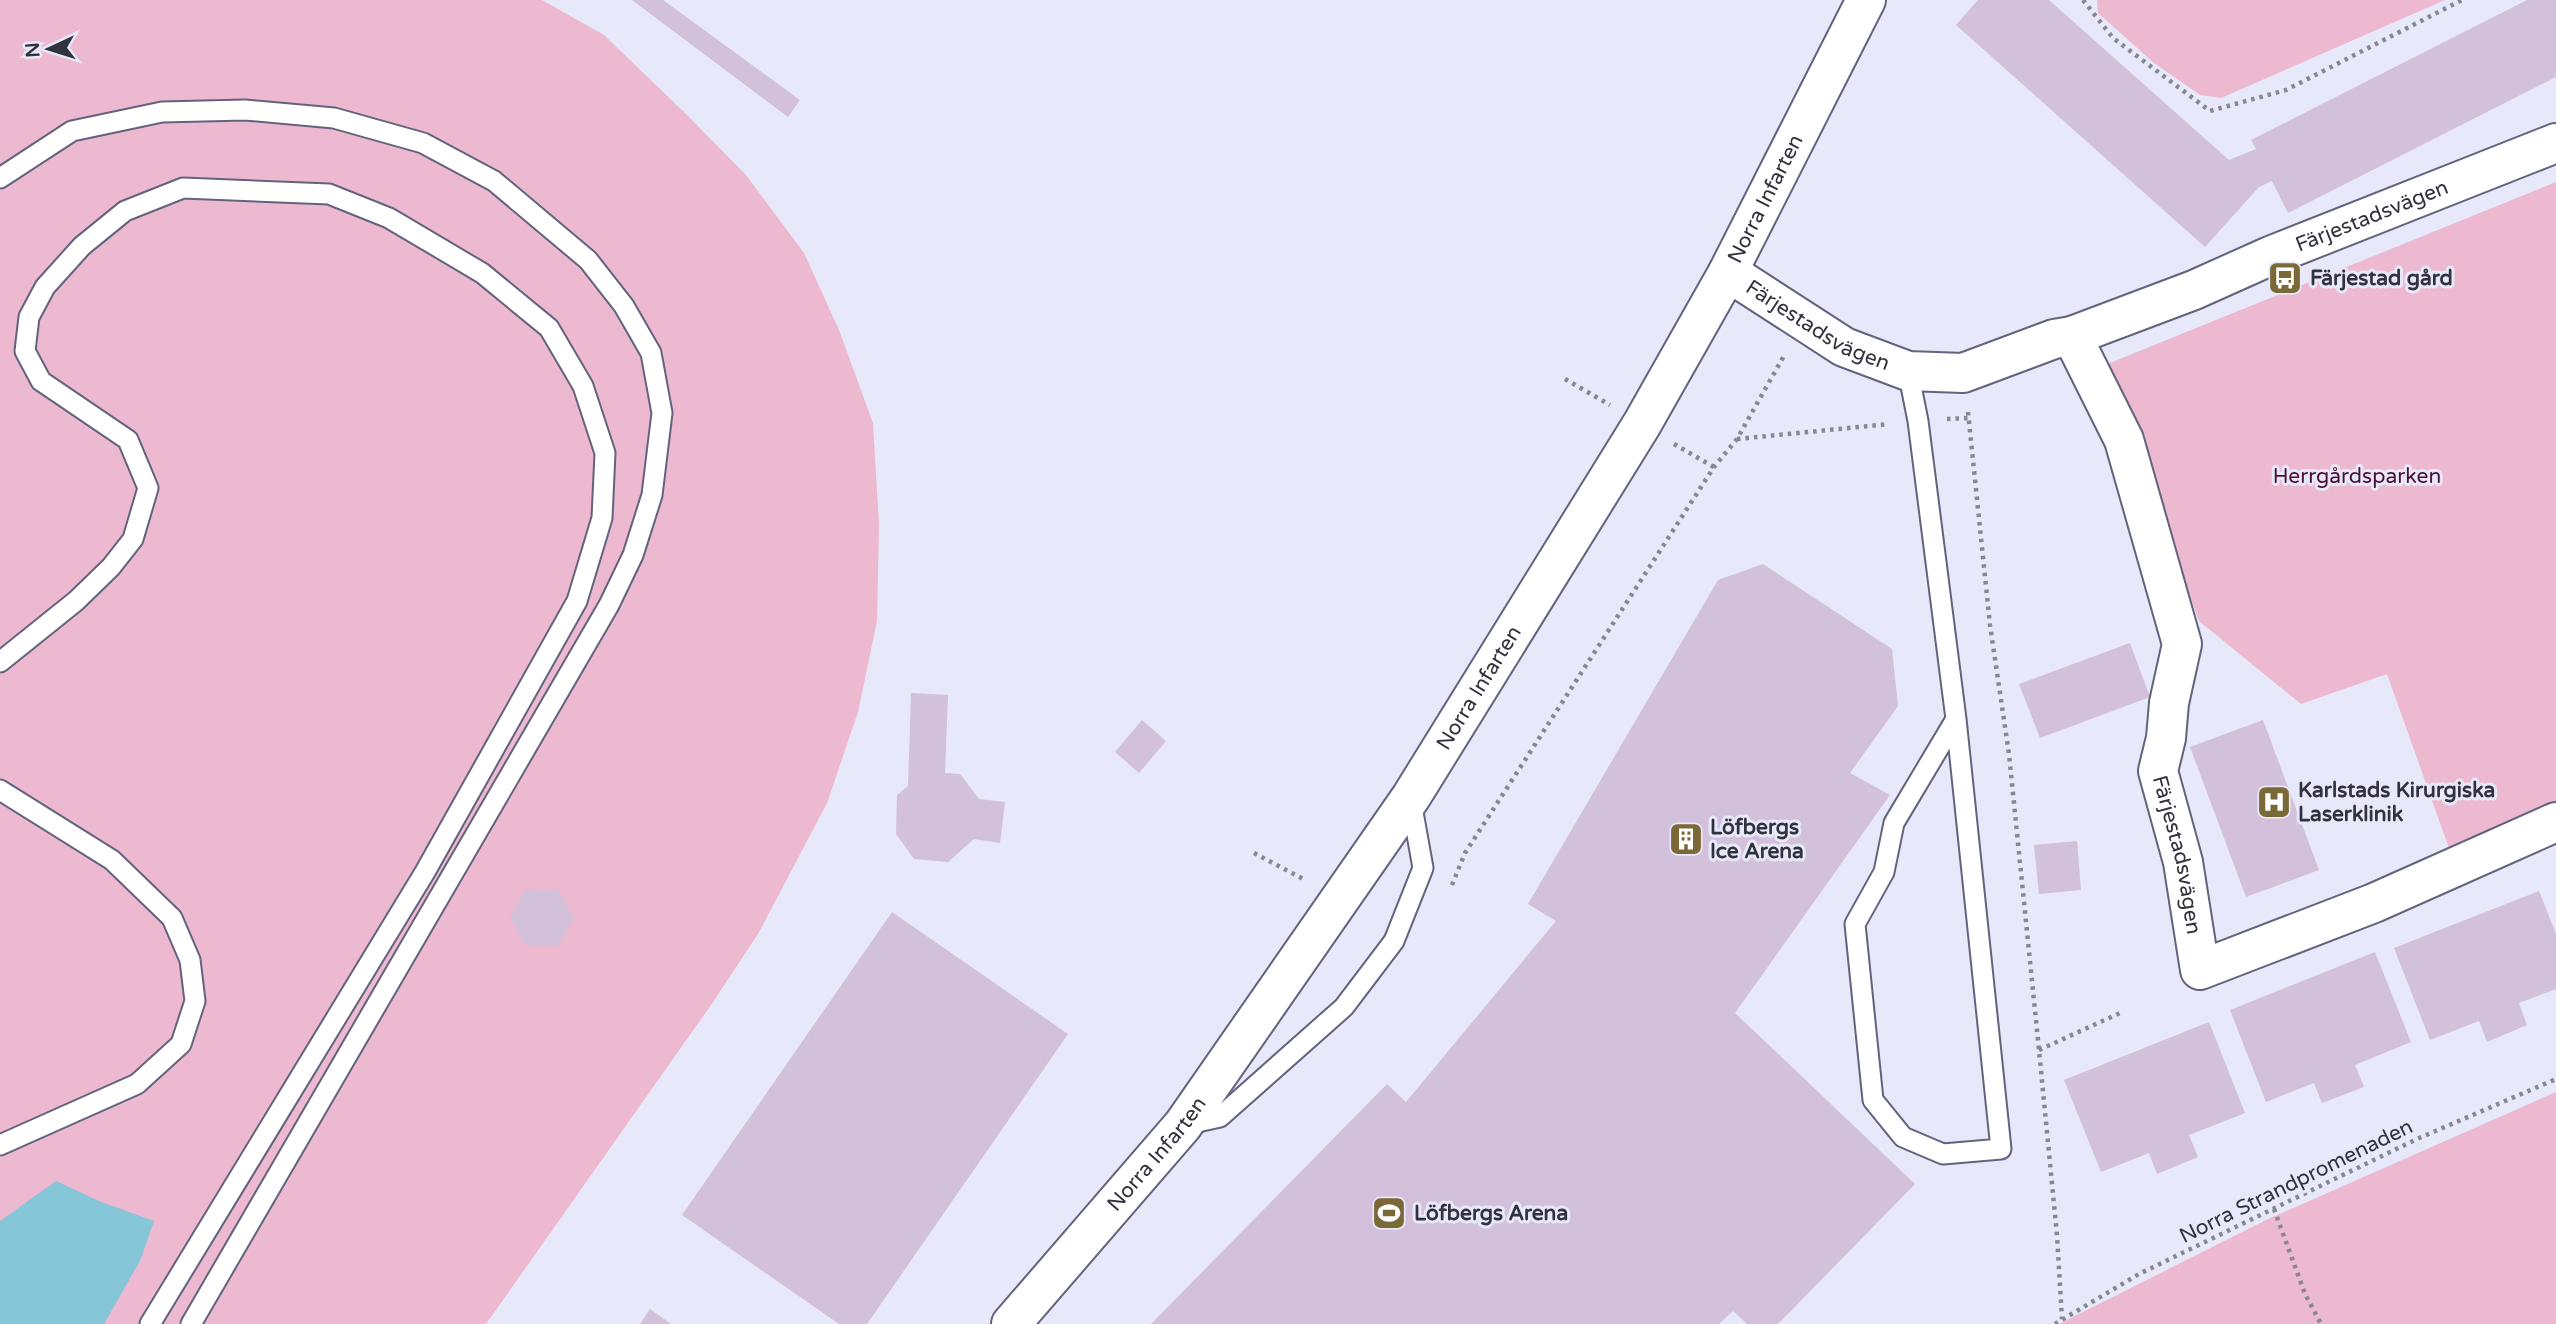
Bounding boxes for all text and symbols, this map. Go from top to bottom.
north arrow [14,14,84,84]
text: N [22,42,45,58]
street label: Norra Infarten [1723,130,1809,268]
street label: Färjestadsvägen [2292,175,2452,258]
bus stop icon: Färjestad gård [2266,259,2304,297]
place label: Färjestad gård [2310,266,2453,291]
street label: Färjestadsvägen [1741,275,1893,376]
park label: Herrgårdsparken [2273,464,2441,489]
street label: Norra Infarten [1431,621,1527,755]
street label: Färjestadsvägen [2147,773,2206,936]
place label: Karlstads Kirurgiska Laserklinik [2298,778,2495,827]
hospital icon: Karlstads Kirurgiska Laserklinik [2255,783,2293,821]
place label: Löfbergs Ice Arena [1710,815,1804,864]
building icon: Löfbergs Ice Arena [1667,820,1705,858]
street label: Norra Infarten [1102,1092,1212,1216]
street label: Norra Strandpromenaden [2175,1114,2417,1249]
sports icon: Löfbergs Arena [1370,1194,1408,1232]
place label: Löfbergs Arena [1414,1201,1568,1226]

